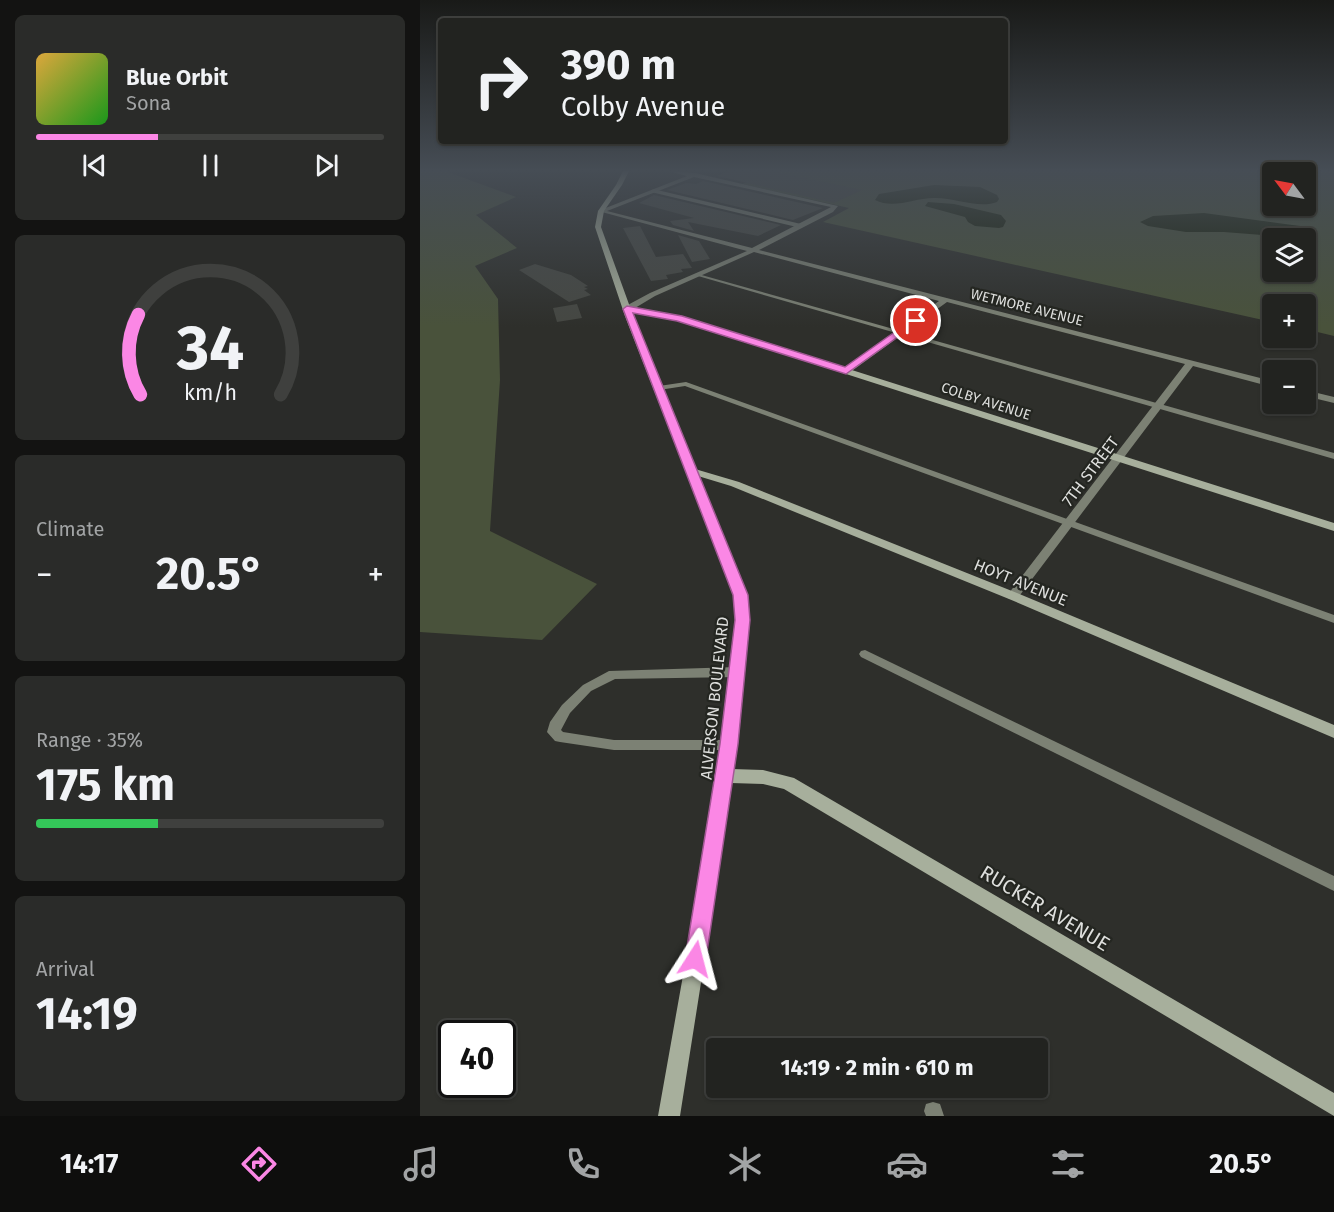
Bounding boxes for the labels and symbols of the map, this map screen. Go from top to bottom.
north arrow [1262,162,1316,216]
street label: WETMORE AVENUE [969,285,1085,330]
pin [890,295,941,346]
street label: COLBY AVENUE [939,379,1033,424]
street label: 7TH STREET [1058,432,1123,510]
street label: HOYT AVENUE [971,555,1070,610]
street label: ALVERSON BOULEVARD [696,616,732,780]
street label: RUCKER AVENUE [976,860,1114,956]
position arrow [663,927,727,991]
speed limit sign: 40 [438,1020,516,1098]

